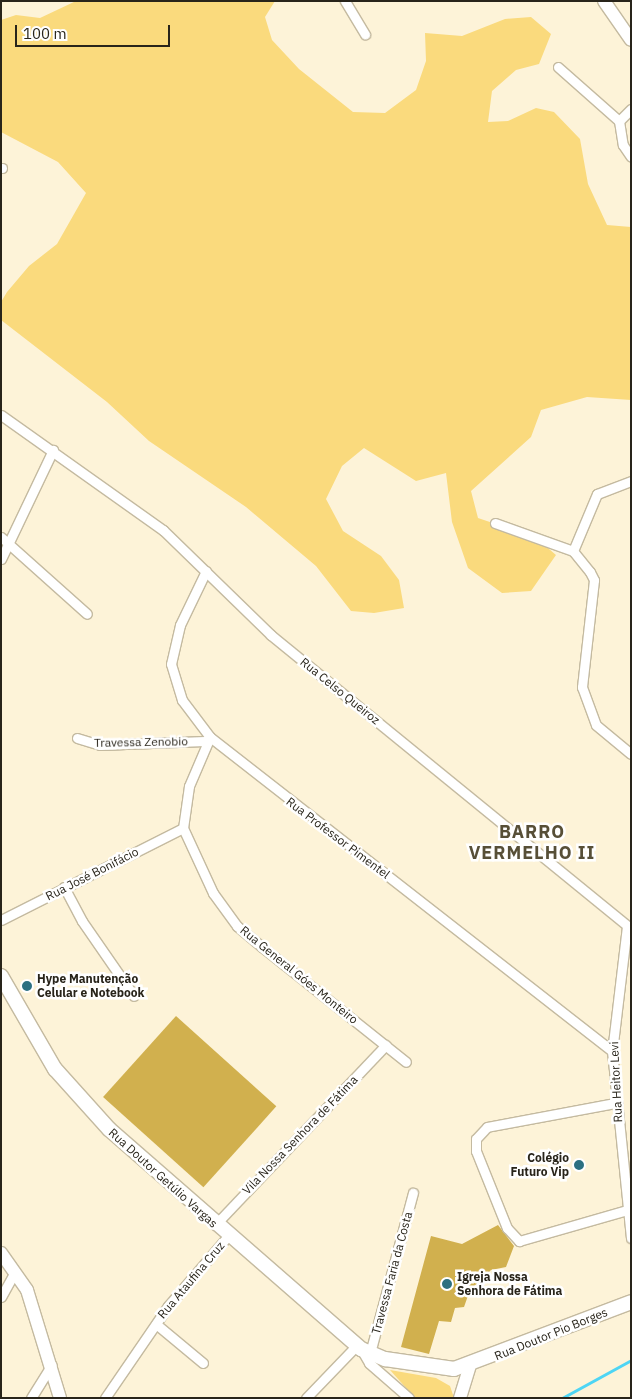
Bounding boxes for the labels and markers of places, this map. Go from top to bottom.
place label: Hype Manutenção Celular e Notebook [37,972,144,1000]
marker: Hype Manutenção Celular e Notebook [21,980,33,992]
place label: Colégio Futuro Vip [510,1151,569,1179]
marker: Colégio Futuro Vip [573,1159,585,1171]
place label: Igreja Nossa Senhora de Fátima [457,1270,562,1298]
marker: Igreja Nossa Senhora de Fátima [441,1278,453,1290]

